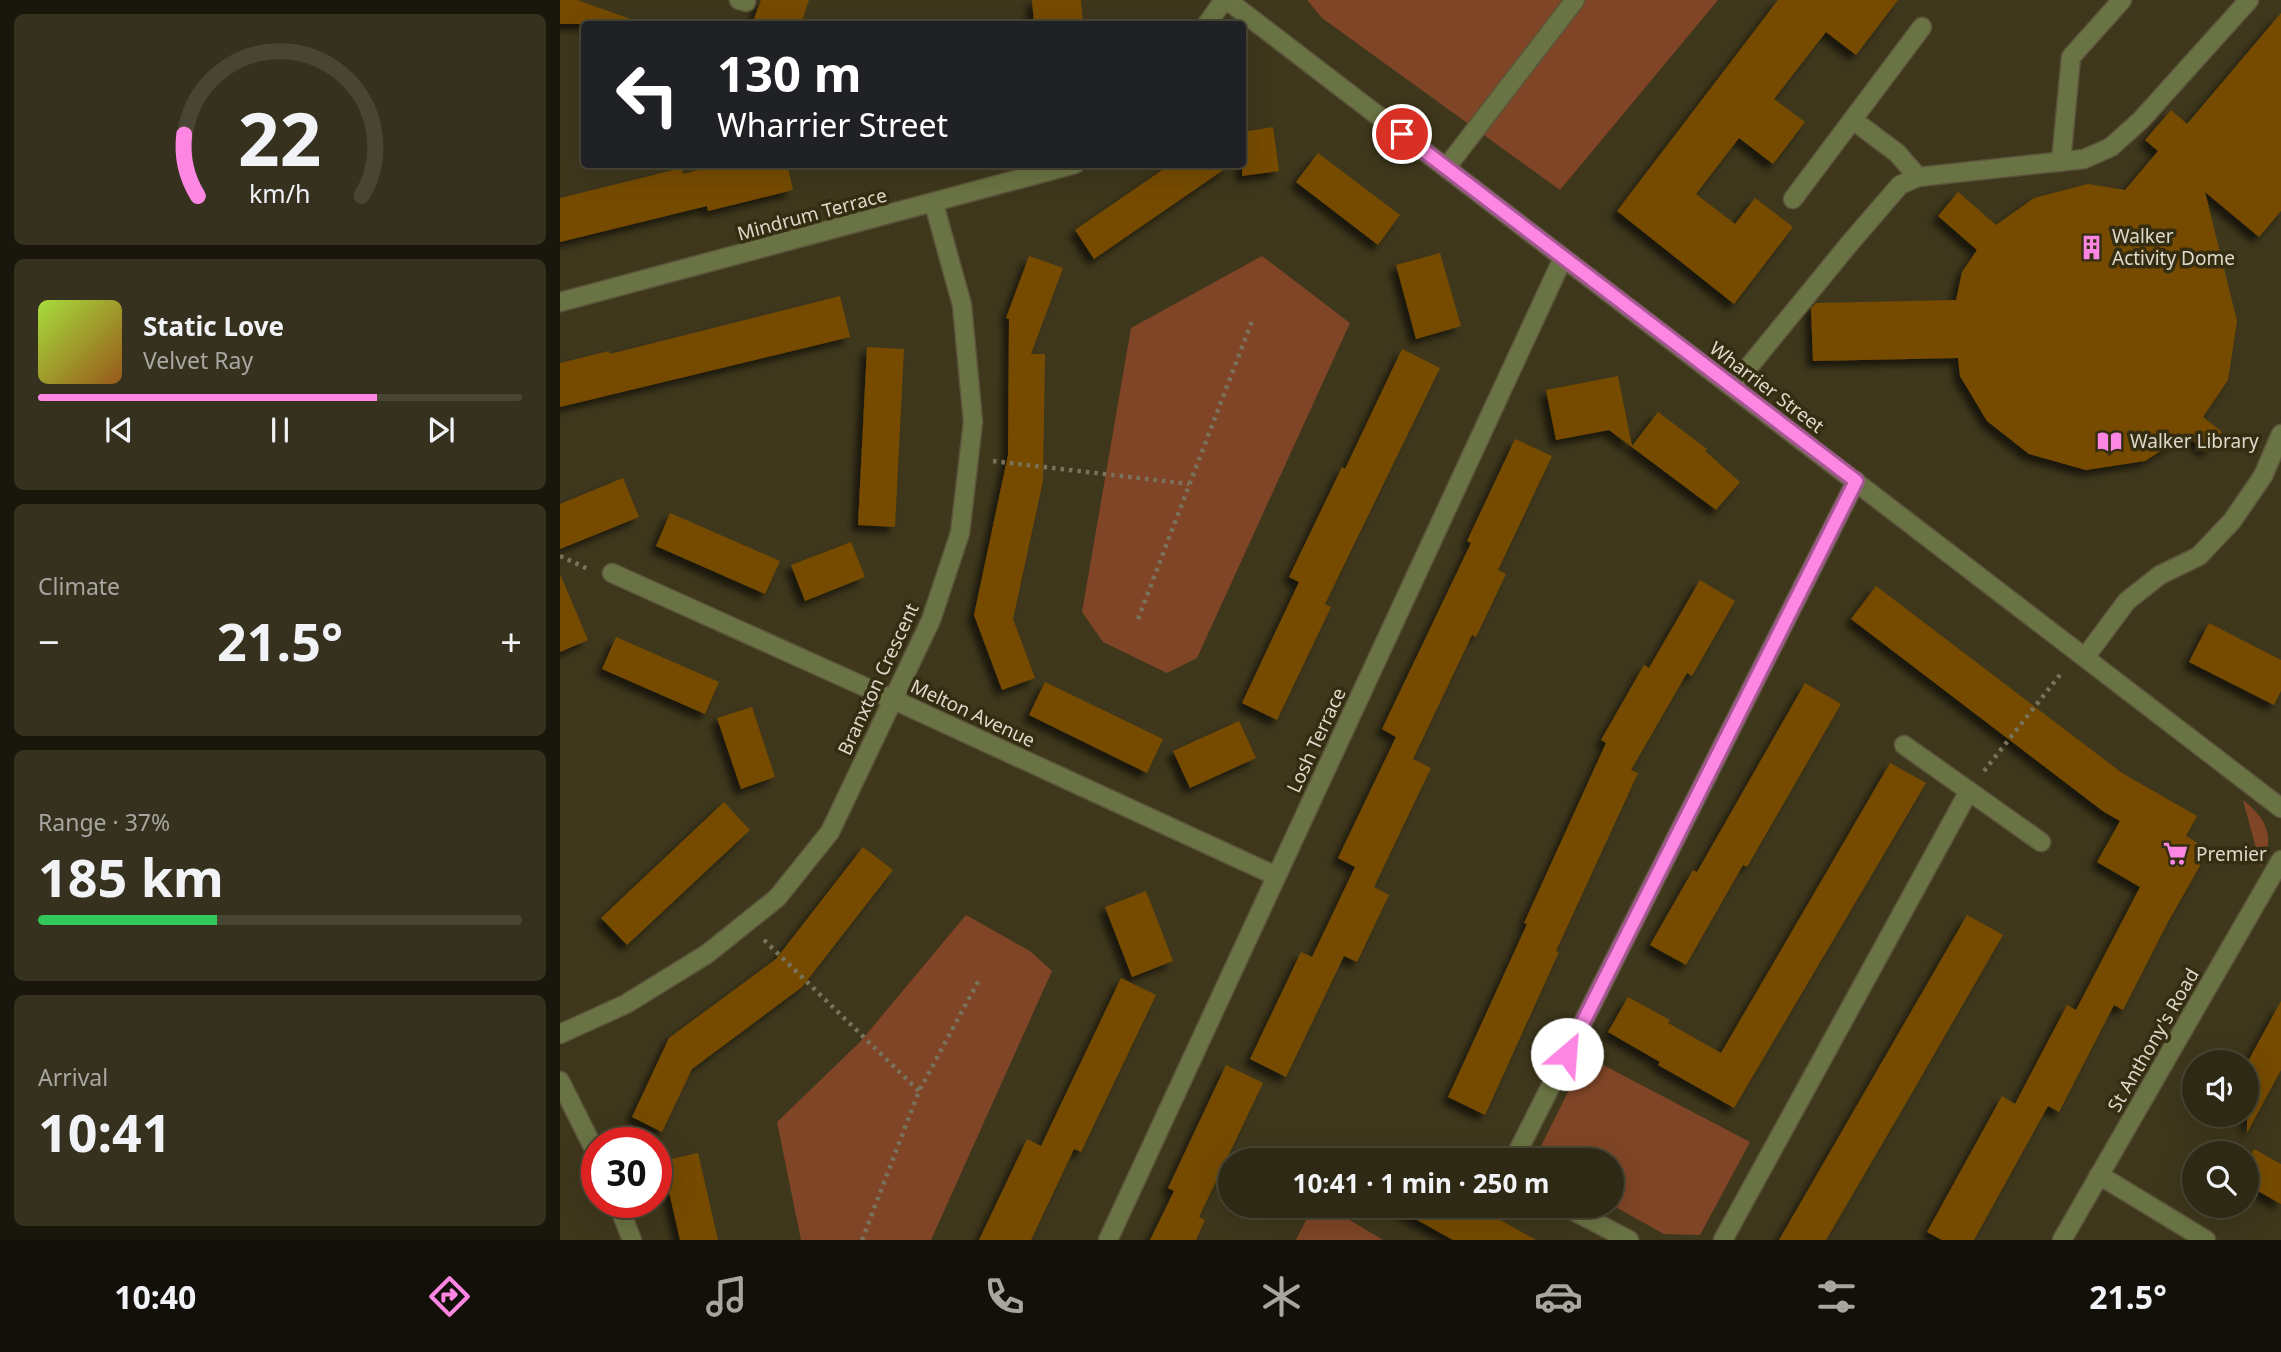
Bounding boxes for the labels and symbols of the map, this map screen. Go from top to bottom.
pin [1372,104,1432,164]
street label: Mindrum Terrace [734,182,890,246]
place label: Walker Activity Dome [2112,223,2235,271]
building icon: Walker Activity Dome [2078,233,2106,261]
street label: Wharrier Street [1704,335,1830,439]
library icon: Walker Library [2096,427,2124,455]
place label: Walker Library [2130,428,2259,454]
street label: Branxton Crescent [831,599,925,759]
street label: Melton Avenue [907,673,1039,753]
street label: Losh Terrace [1280,683,1352,797]
supermarket icon: Premier [2162,840,2190,868]
place label: Premier [2196,841,2267,867]
street label: St Anthony's Road [2101,963,2205,1117]
position arrow [1530,1017,1604,1091]
speed limit sign: 30 [581,1127,672,1218]

